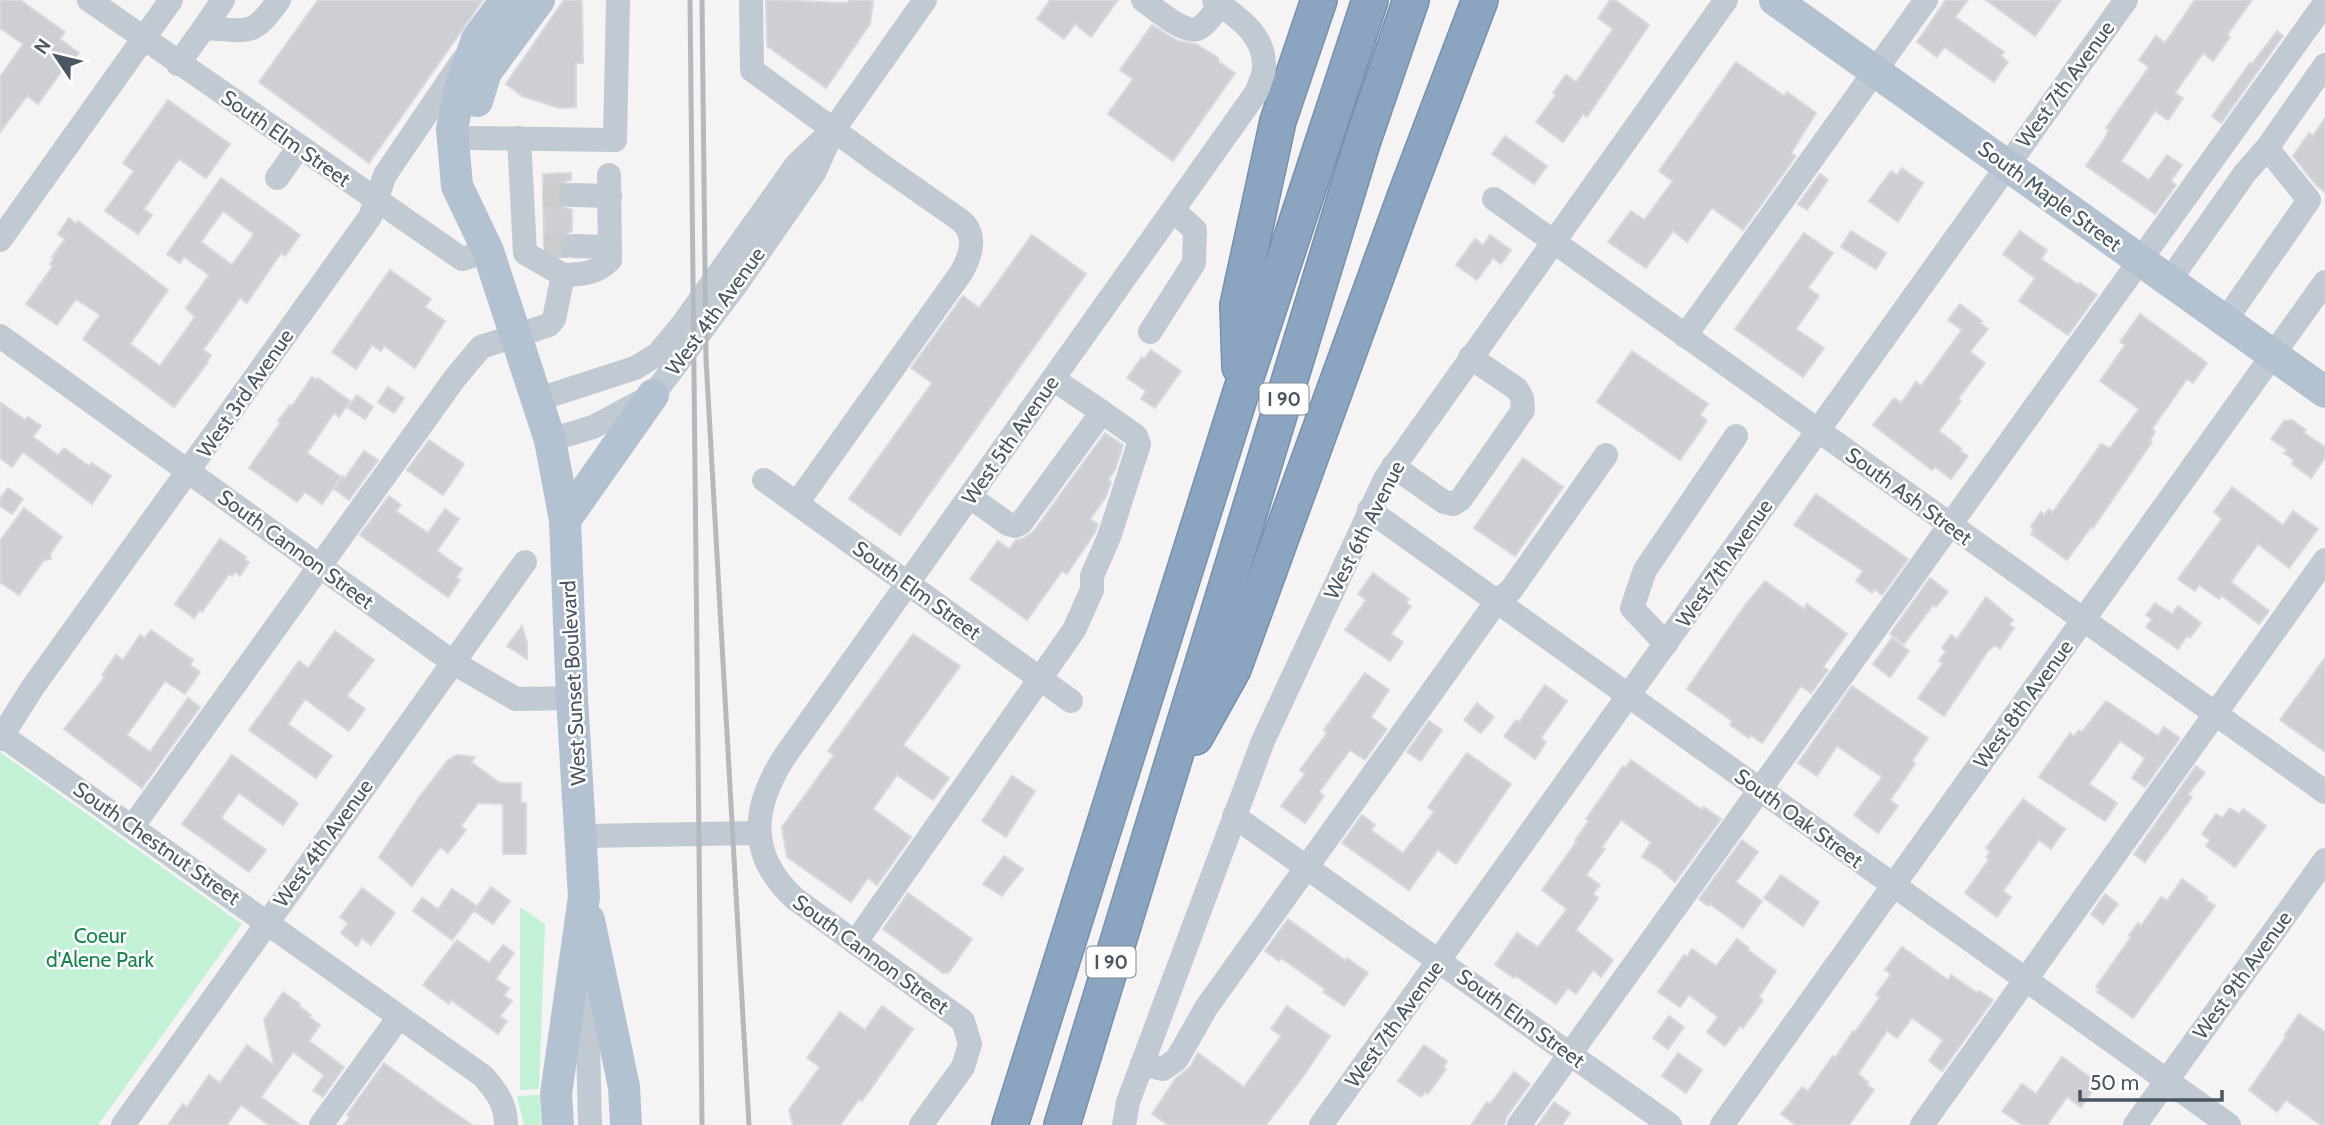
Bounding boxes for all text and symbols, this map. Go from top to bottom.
street label: West 7th Avenue [2011,16,2120,152]
north arrow [21,21,91,91]
text: N [29,34,56,59]
street label: South Elm Street [217,84,355,192]
street label: South Maple Street [1973,136,2127,256]
street label: West 4th Avenue [660,242,770,380]
street label: West 3rd Avenue [191,324,299,462]
street label: West 5th Avenue [956,371,1064,509]
road number: I 90 [1260,384,1308,414]
street label: South Ash Street [1841,442,1977,550]
street label: West 6th Avenue [1318,456,1410,603]
street label: South Cannon Street [213,484,379,614]
street label: West 7th Avenue [1671,494,1778,632]
street label: South Elm Street [848,535,986,645]
street label: West Sunset Boulevard [555,580,591,786]
street label: West 8th Avenue [1968,635,2078,773]
street label: South Oak Street [1730,763,1868,873]
street label: West 4th Avenue [268,774,378,912]
street label: South Chestnut Street [69,776,245,910]
street label: South Cannon Street [788,889,954,1019]
street label: West 9th Avenue [2187,906,2297,1044]
park label: Coeur d'Alene Park [46,923,154,972]
road number: I 90 [1086,946,1136,978]
street label: West 7th Avenue [1340,956,1449,1092]
street label: South Elm Street [1452,963,1590,1073]
scale bar [2080,1058,2222,1102]
text: 50 m [2090,1070,2139,1095]

